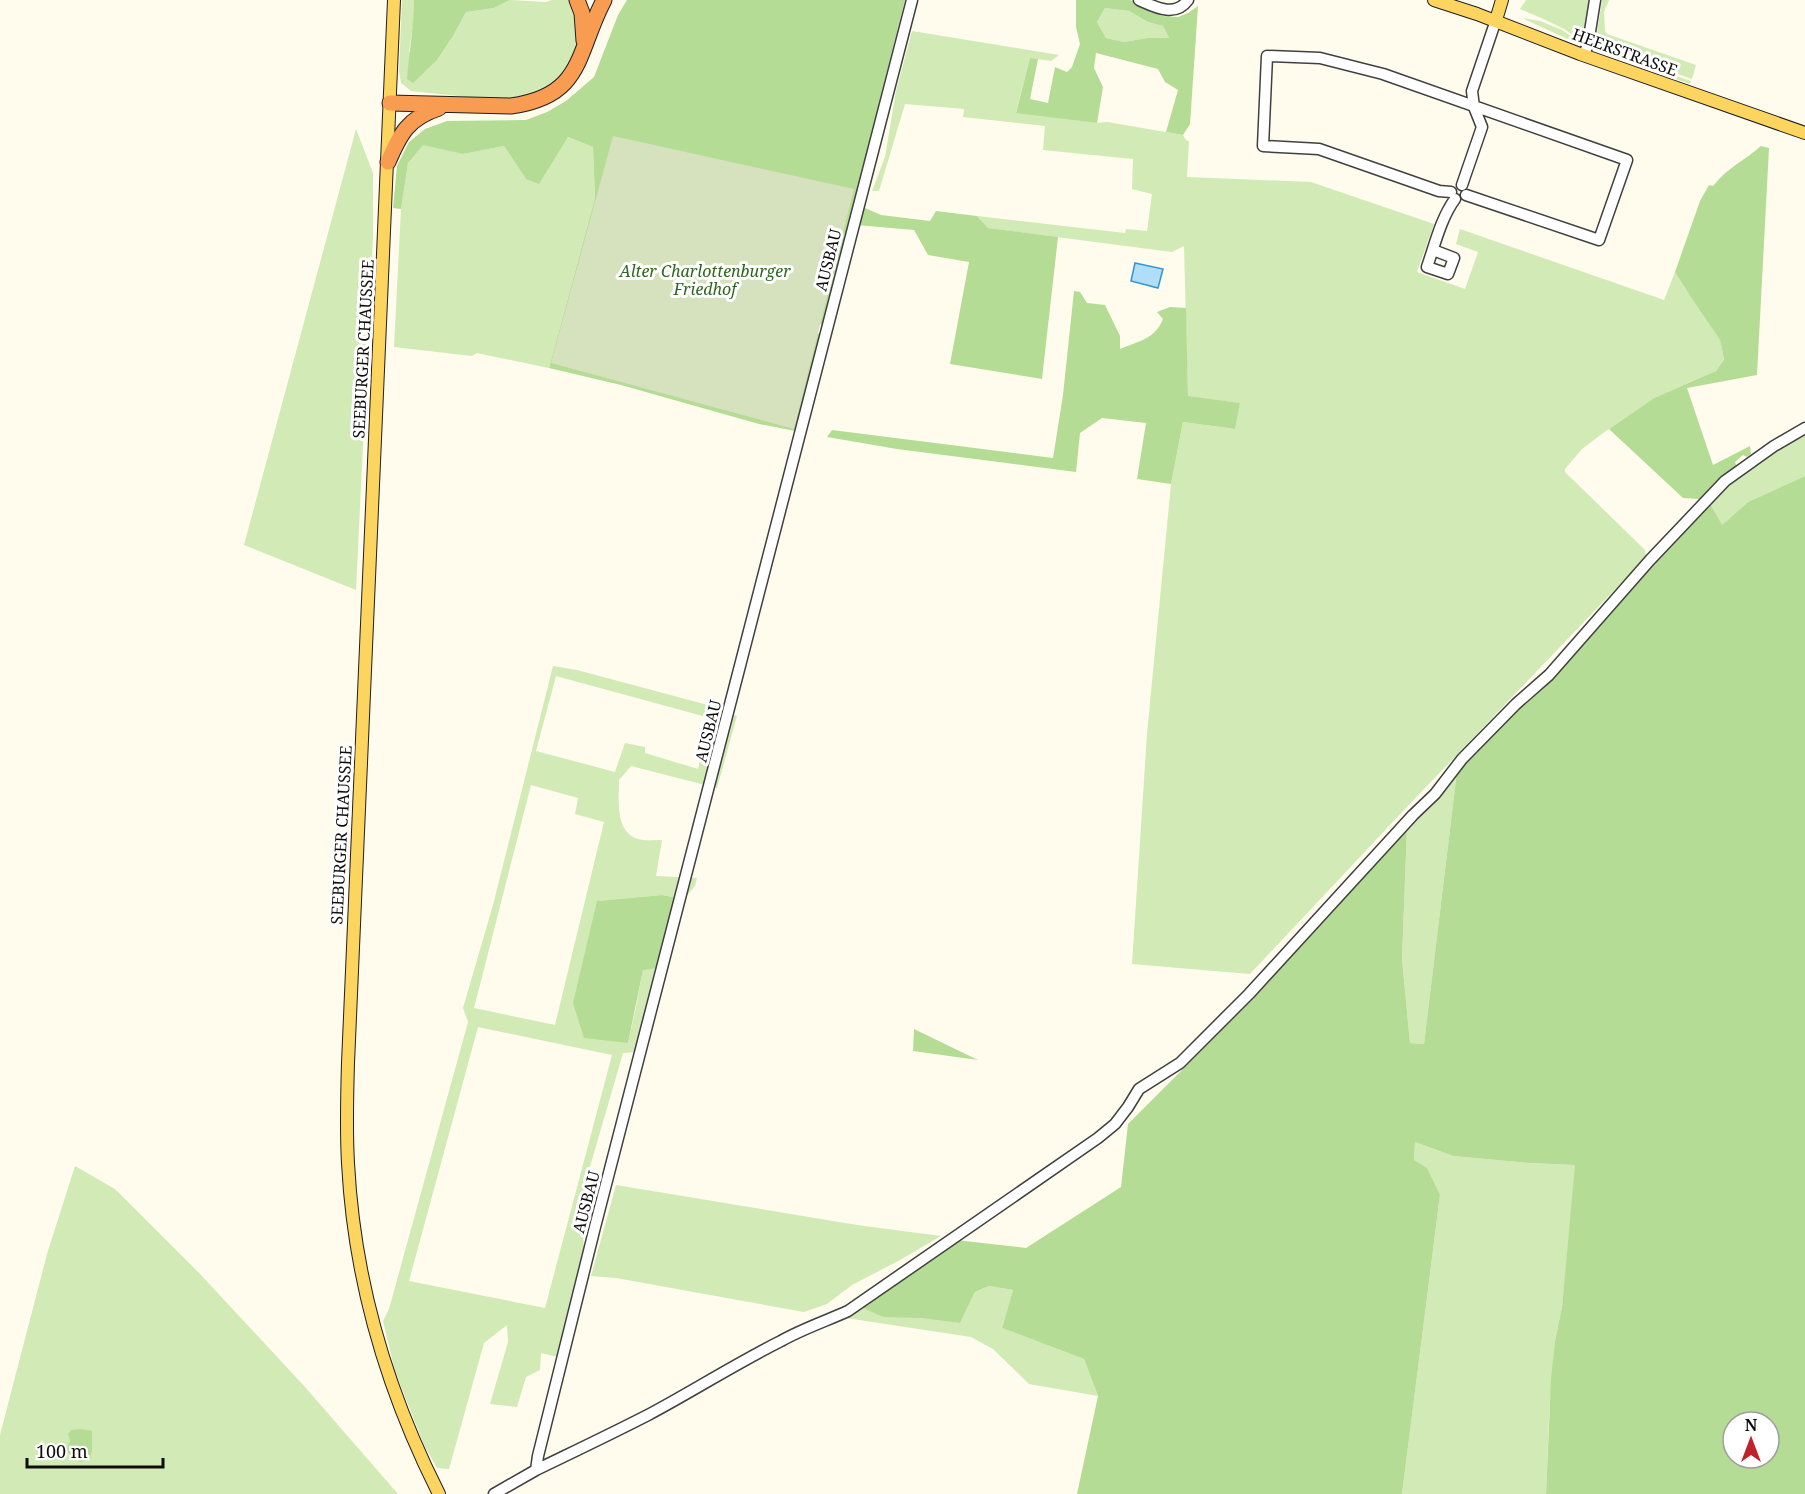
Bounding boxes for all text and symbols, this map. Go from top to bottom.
street label: HEERSTRASSE [1569,23,1681,81]
street label: AUSBAU [810,226,847,294]
street label: SEEBURGER CHAUSSEE [347,259,379,439]
park label: Alter Charlottenburger Friedhof [618,260,791,300]
street label: AUSBAU [690,697,727,765]
street label: SEEBURGER CHAUSSEE [325,745,357,925]
street label: AUSBAU [567,1168,605,1236]
north arrow [1721,1410,1781,1470]
text: N [1745,1414,1758,1436]
scale bar [27,1431,164,1469]
text: 100 m [36,1439,88,1463]

